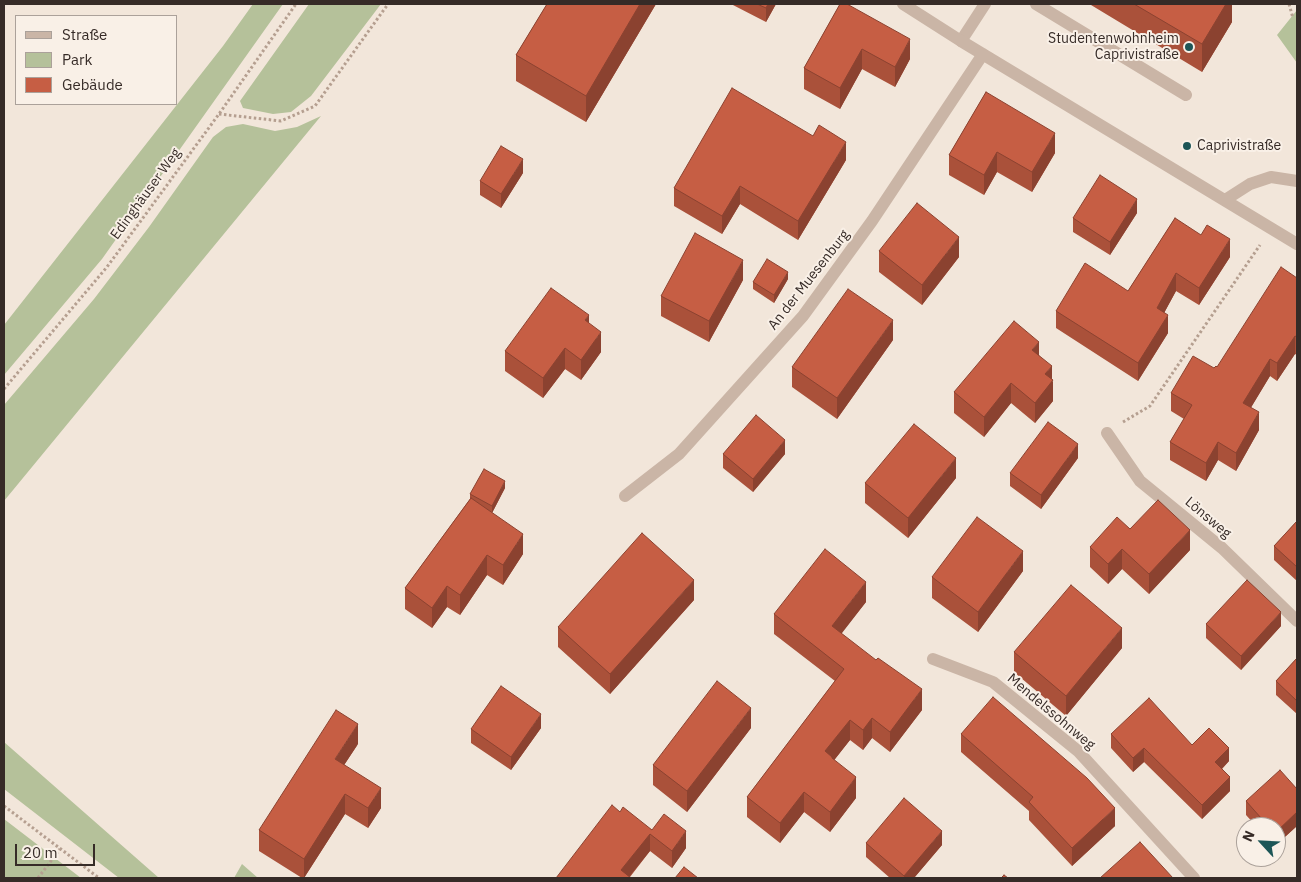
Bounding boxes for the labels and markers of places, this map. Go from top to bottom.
place label: Studentenwohnheim Caprivistraße [1048,31,1179,64]
marker: Studentenwohnheim Caprivistraße [1183,41,1195,53]
place label: Caprivistraße [1197,138,1281,154]
marker: Caprivistraße [1181,140,1193,152]

